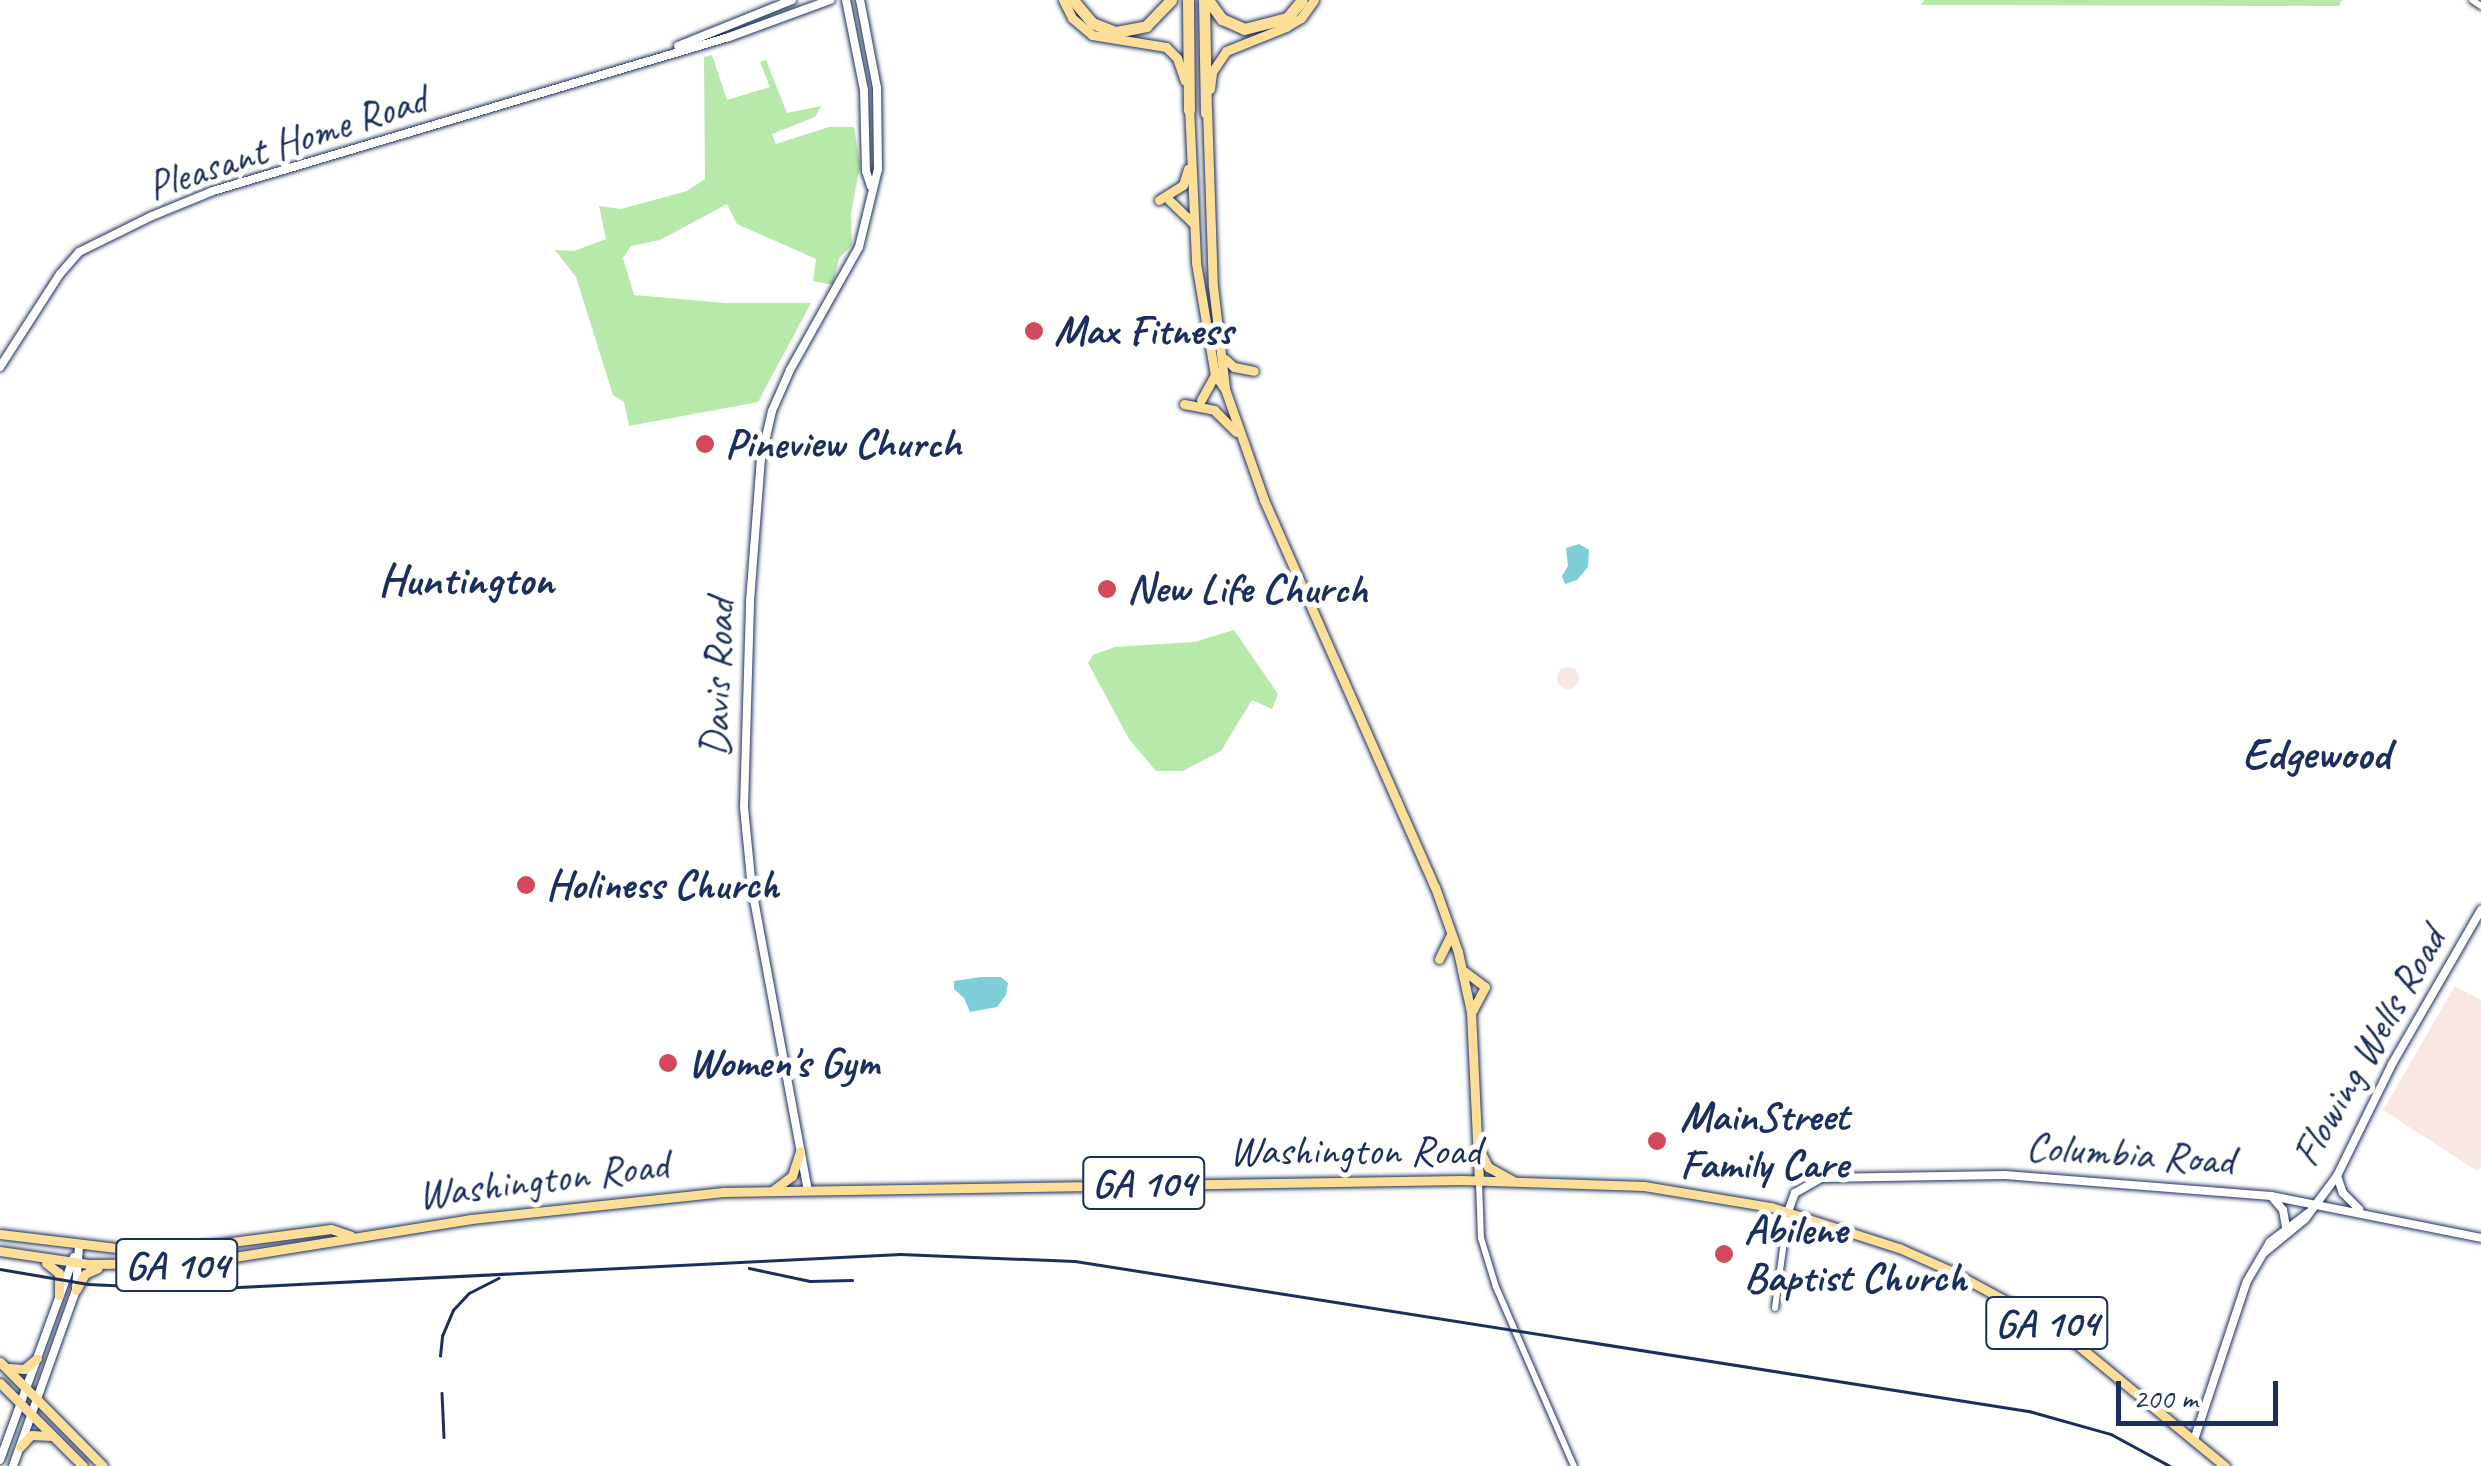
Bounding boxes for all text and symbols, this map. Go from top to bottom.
street label: Pleasant Home Road [142,75,432,211]
place label: Max Fitness [1054,306,1233,356]
marker: Max Fitness [1023,320,1045,342]
place label: Pineview Church [725,419,961,469]
marker: Pineview Church [694,433,716,455]
district label: Huntington [378,553,554,607]
place label: New Life Church [1127,564,1370,614]
marker: New Life Church [1096,578,1118,600]
street label: Davis Road [690,598,746,758]
district label: Edgewood [2242,727,2390,781]
place label: Holiness Church [546,860,780,910]
marker: Holiness Church [515,874,537,896]
street label: Flowing Wells Road [2280,918,2458,1176]
place label: Women's Gym [688,1038,881,1088]
marker: Women's Gym [657,1052,679,1074]
place label: MainStreet Family Care [1680,1092,1849,1190]
street label: Columbia Road [2025,1122,2235,1186]
street label: Washington Road [1229,1126,1481,1176]
marker: MainStreet Family Care [1644,1128,1670,1154]
street label: Washington Road [415,1140,671,1220]
road number: GA 104 [1082,1148,1206,1218]
place label: Abilene Baptist Church [1744,1205,1968,1304]
road number: GA 104 [114,1230,240,1300]
marker: Abilene Baptist Church [1713,1243,1735,1265]
road number: GA 104 [1984,1288,2110,1358]
scale bar [2121,1361,2284,1423]
text: 200 m [2133,1379,2198,1417]

